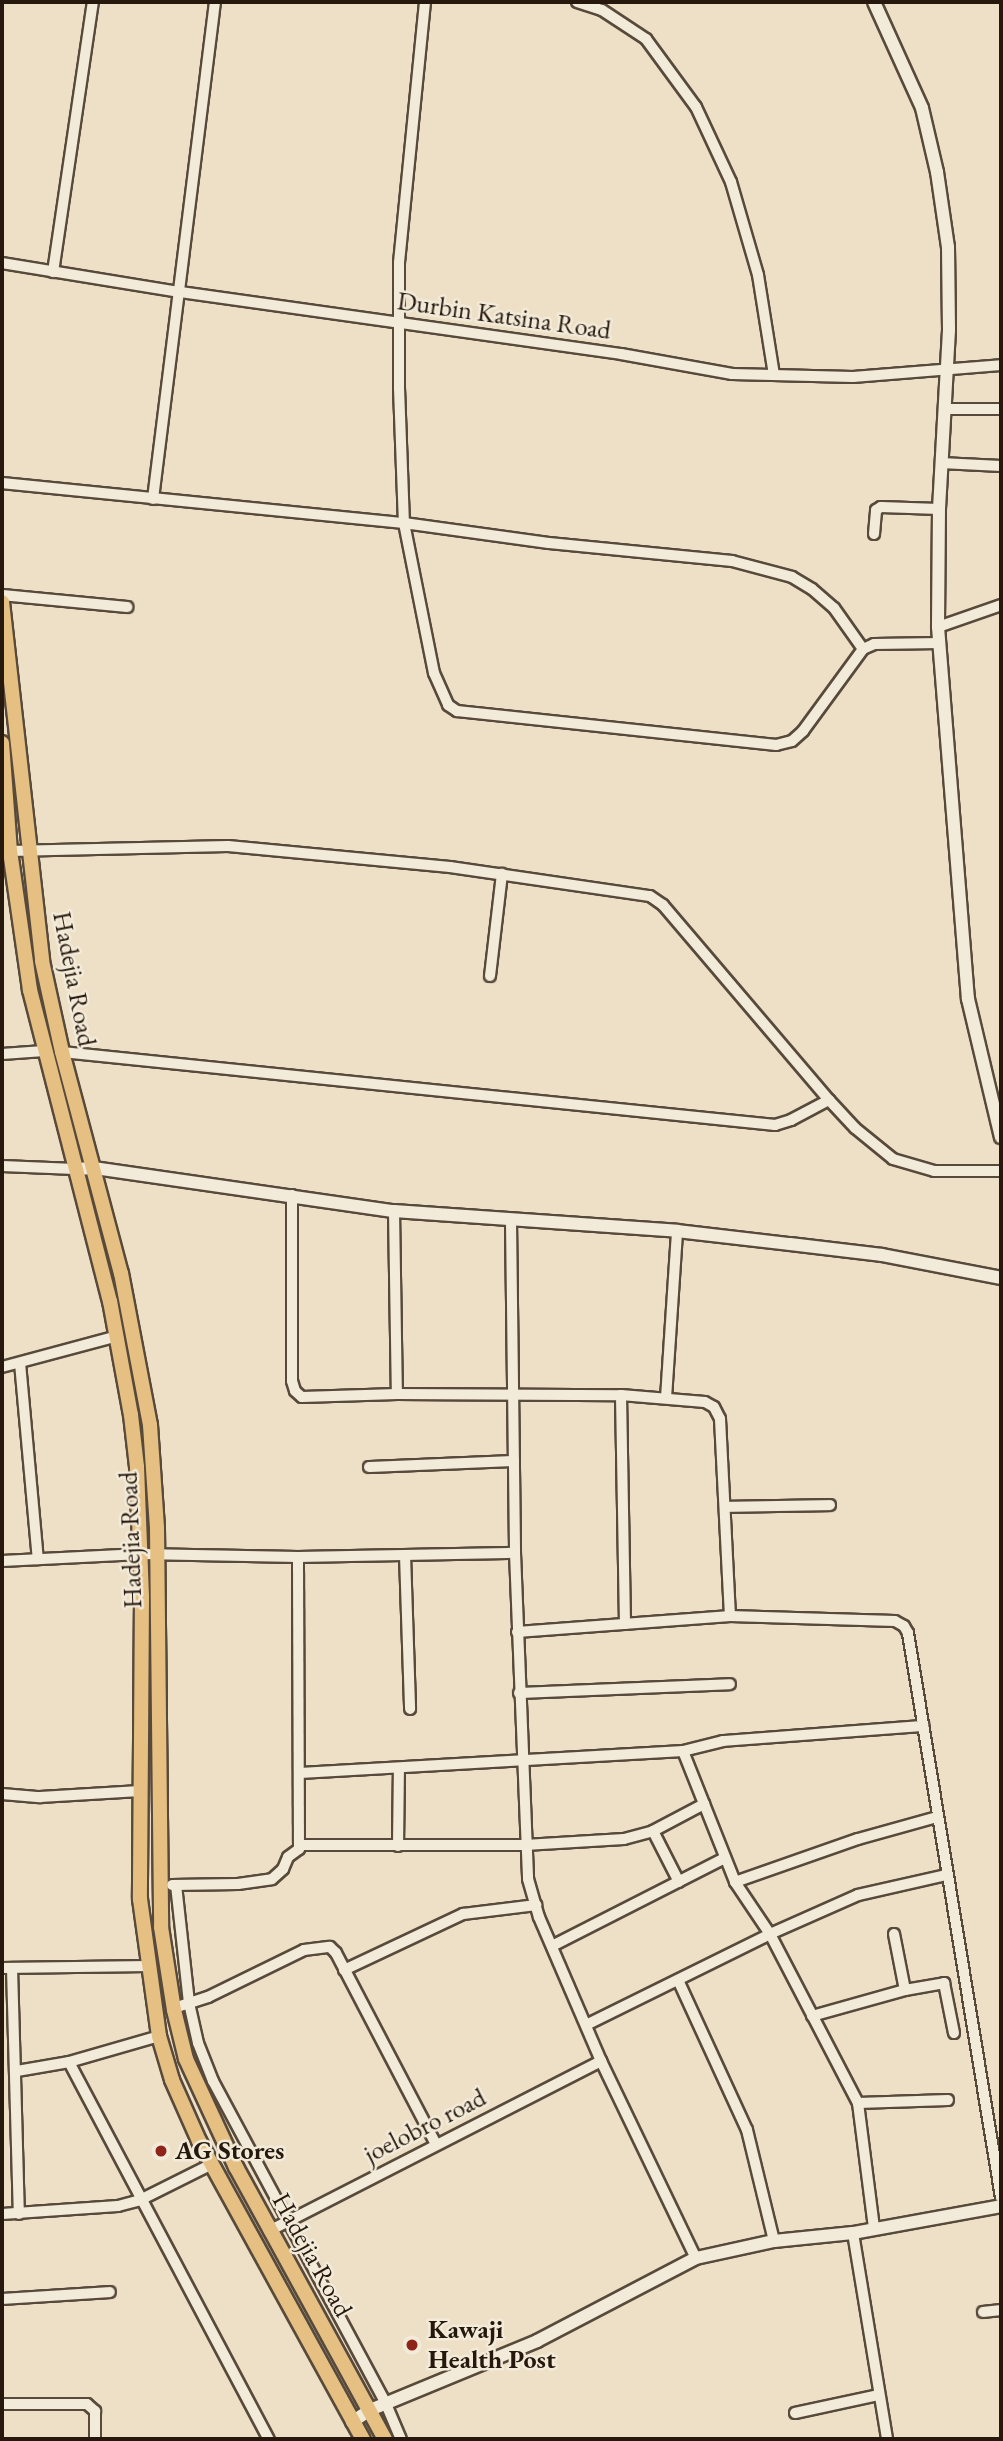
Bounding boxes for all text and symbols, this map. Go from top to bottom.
street label: Durbin Katsina Road [395,286,613,346]
street label: Hadejia Road [46,909,102,1049]
street label: Hadejia Road [113,1471,149,1609]
street label: joelobro road [359,2082,491,2170]
place label: AG Stores [175,2135,284,2167]
marker: AG Stores [153,2143,169,2159]
street label: Hadejia Road [265,2188,359,2322]
place label: Kawaji Health Post [428,2314,556,2376]
marker: Kawaji Health Post [402,2335,422,2355]

